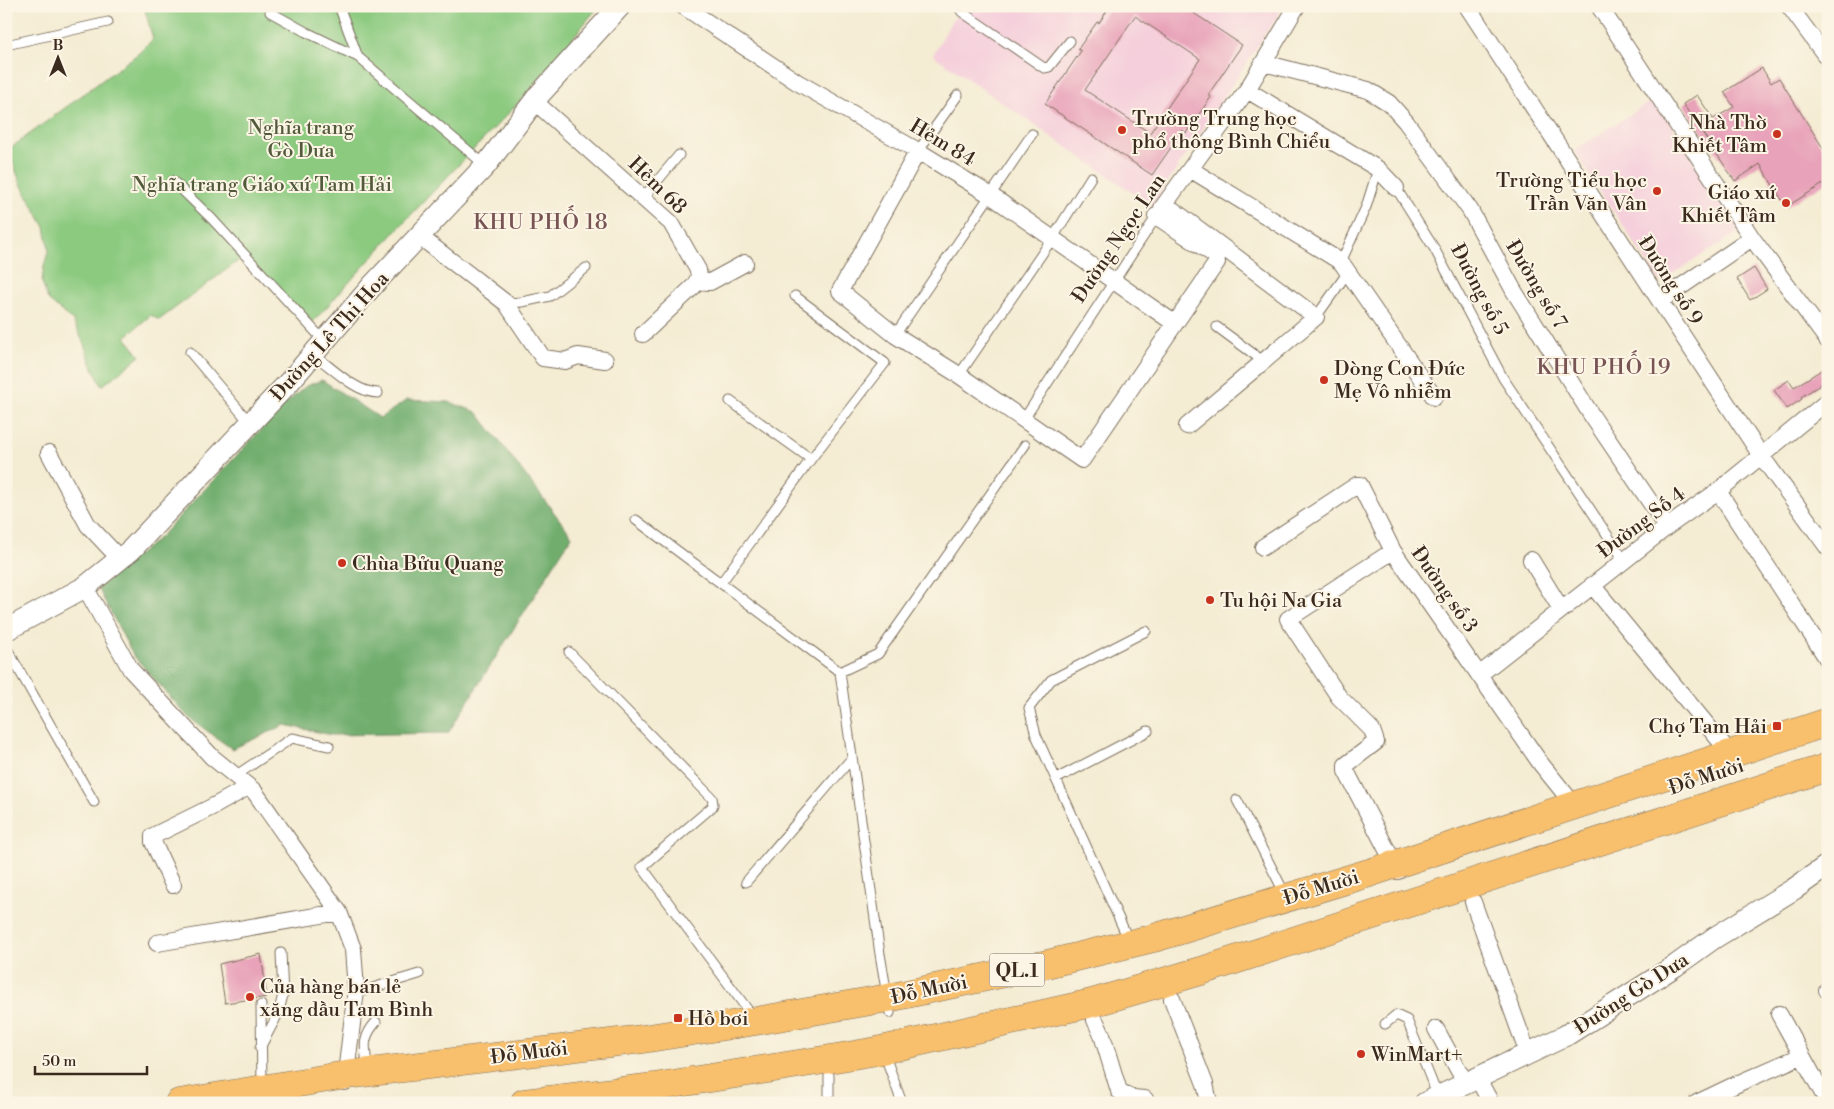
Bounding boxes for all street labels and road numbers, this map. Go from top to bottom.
street label: Hẻm 84 [905,114,980,173]
street label: Hẻm 68 [622,152,692,220]
street label: Đường Ngọc Lan [1067,169,1172,308]
street label: Đường số 9 [1632,232,1708,330]
street label: Đường số 7 [1500,236,1572,334]
street label: Đường số 5 [1444,240,1513,340]
street label: Đường Lê Thị Hoa [265,266,395,407]
street label: Đường Số 4 [1593,482,1691,564]
street label: Đường số 3 [1405,542,1483,638]
street label: Đỗ Mười [1666,753,1748,801]
street label: Đỗ Mười [1281,865,1363,912]
street label: Đường Gò Dưa [1570,947,1695,1041]
road number: QL.1 [990,954,1044,986]
street label: Đỗ Mười [889,970,970,1011]
street label: Đỗ Mười [489,1036,570,1071]

